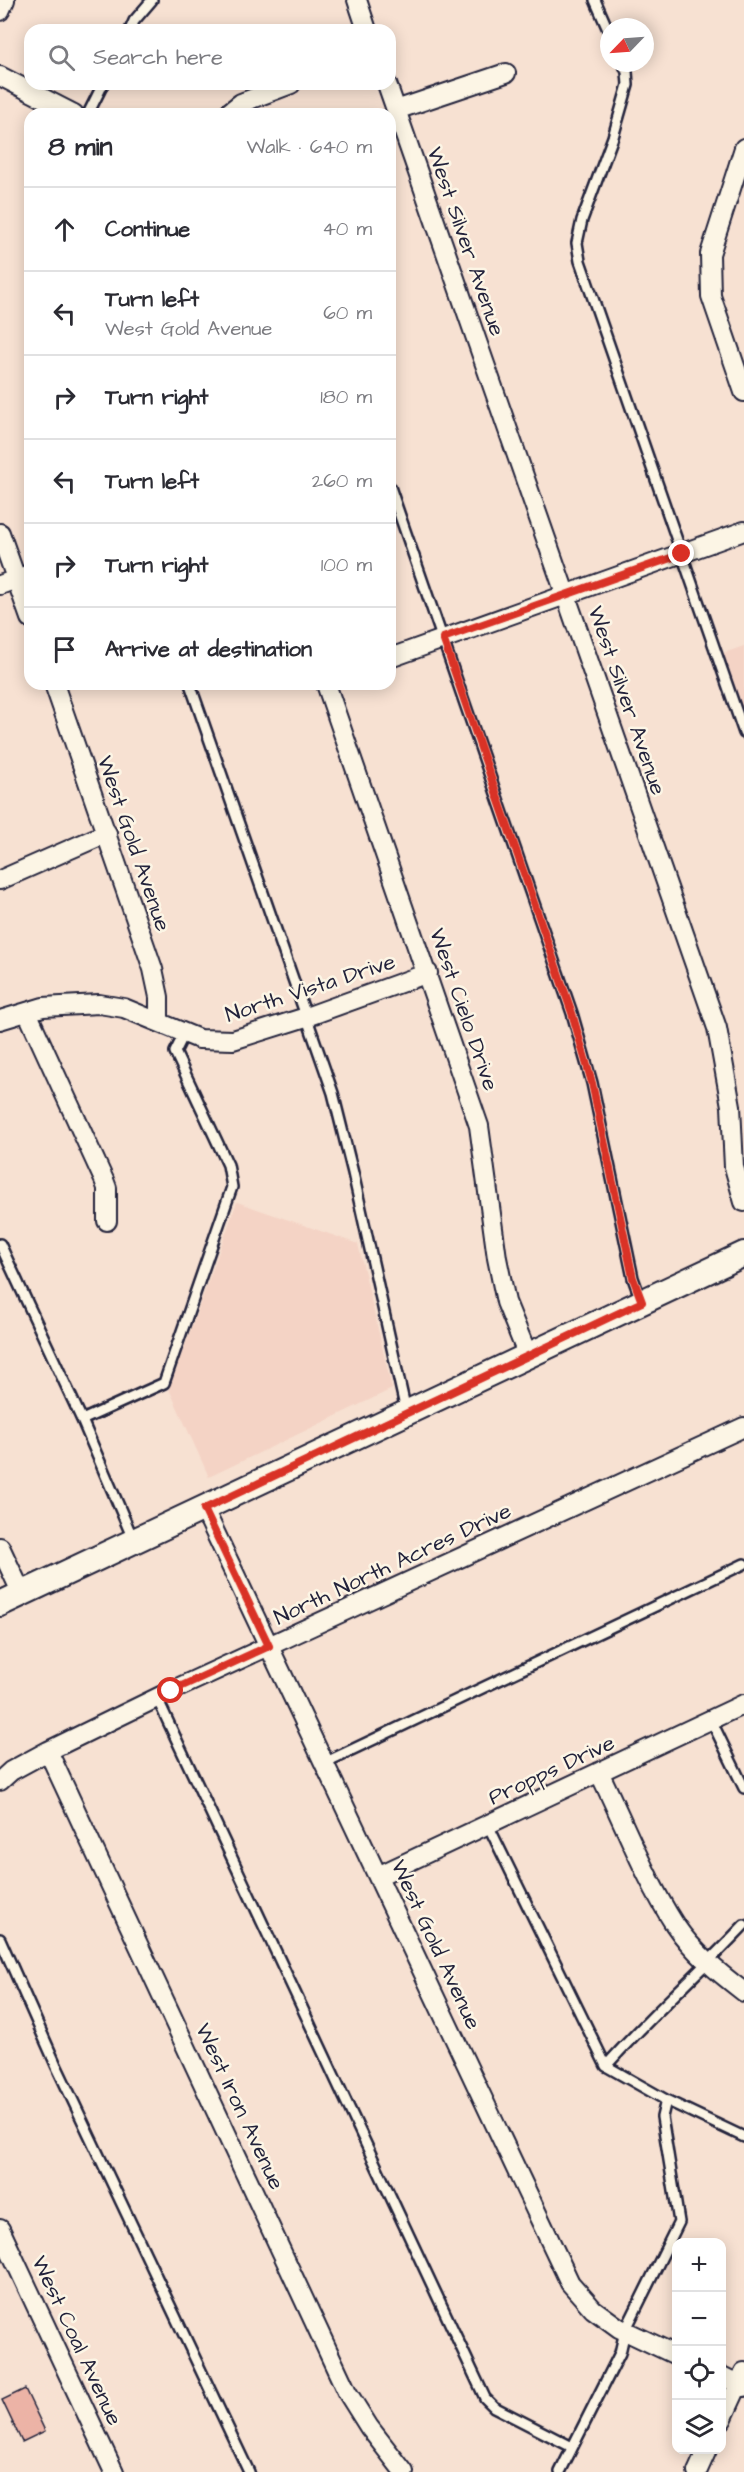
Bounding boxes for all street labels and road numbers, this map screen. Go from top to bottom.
street label: West Silver Avenue [419,143,513,340]
street label: West Silver Avenue [580,602,674,799]
street label: West Gold Avenue [89,751,178,936]
street label: West Cielo Drive [421,924,506,1095]
street label: North Vista Drive [221,946,400,1031]
street label: North North Acres Drive [269,1496,517,1633]
street label: Propps Drive [483,1728,620,1813]
street label: West Gold Avenue [383,1855,489,2035]
street label: West Iron Avenue [187,2018,292,2195]
street label: West Coal Avenue [24,2251,130,2431]

